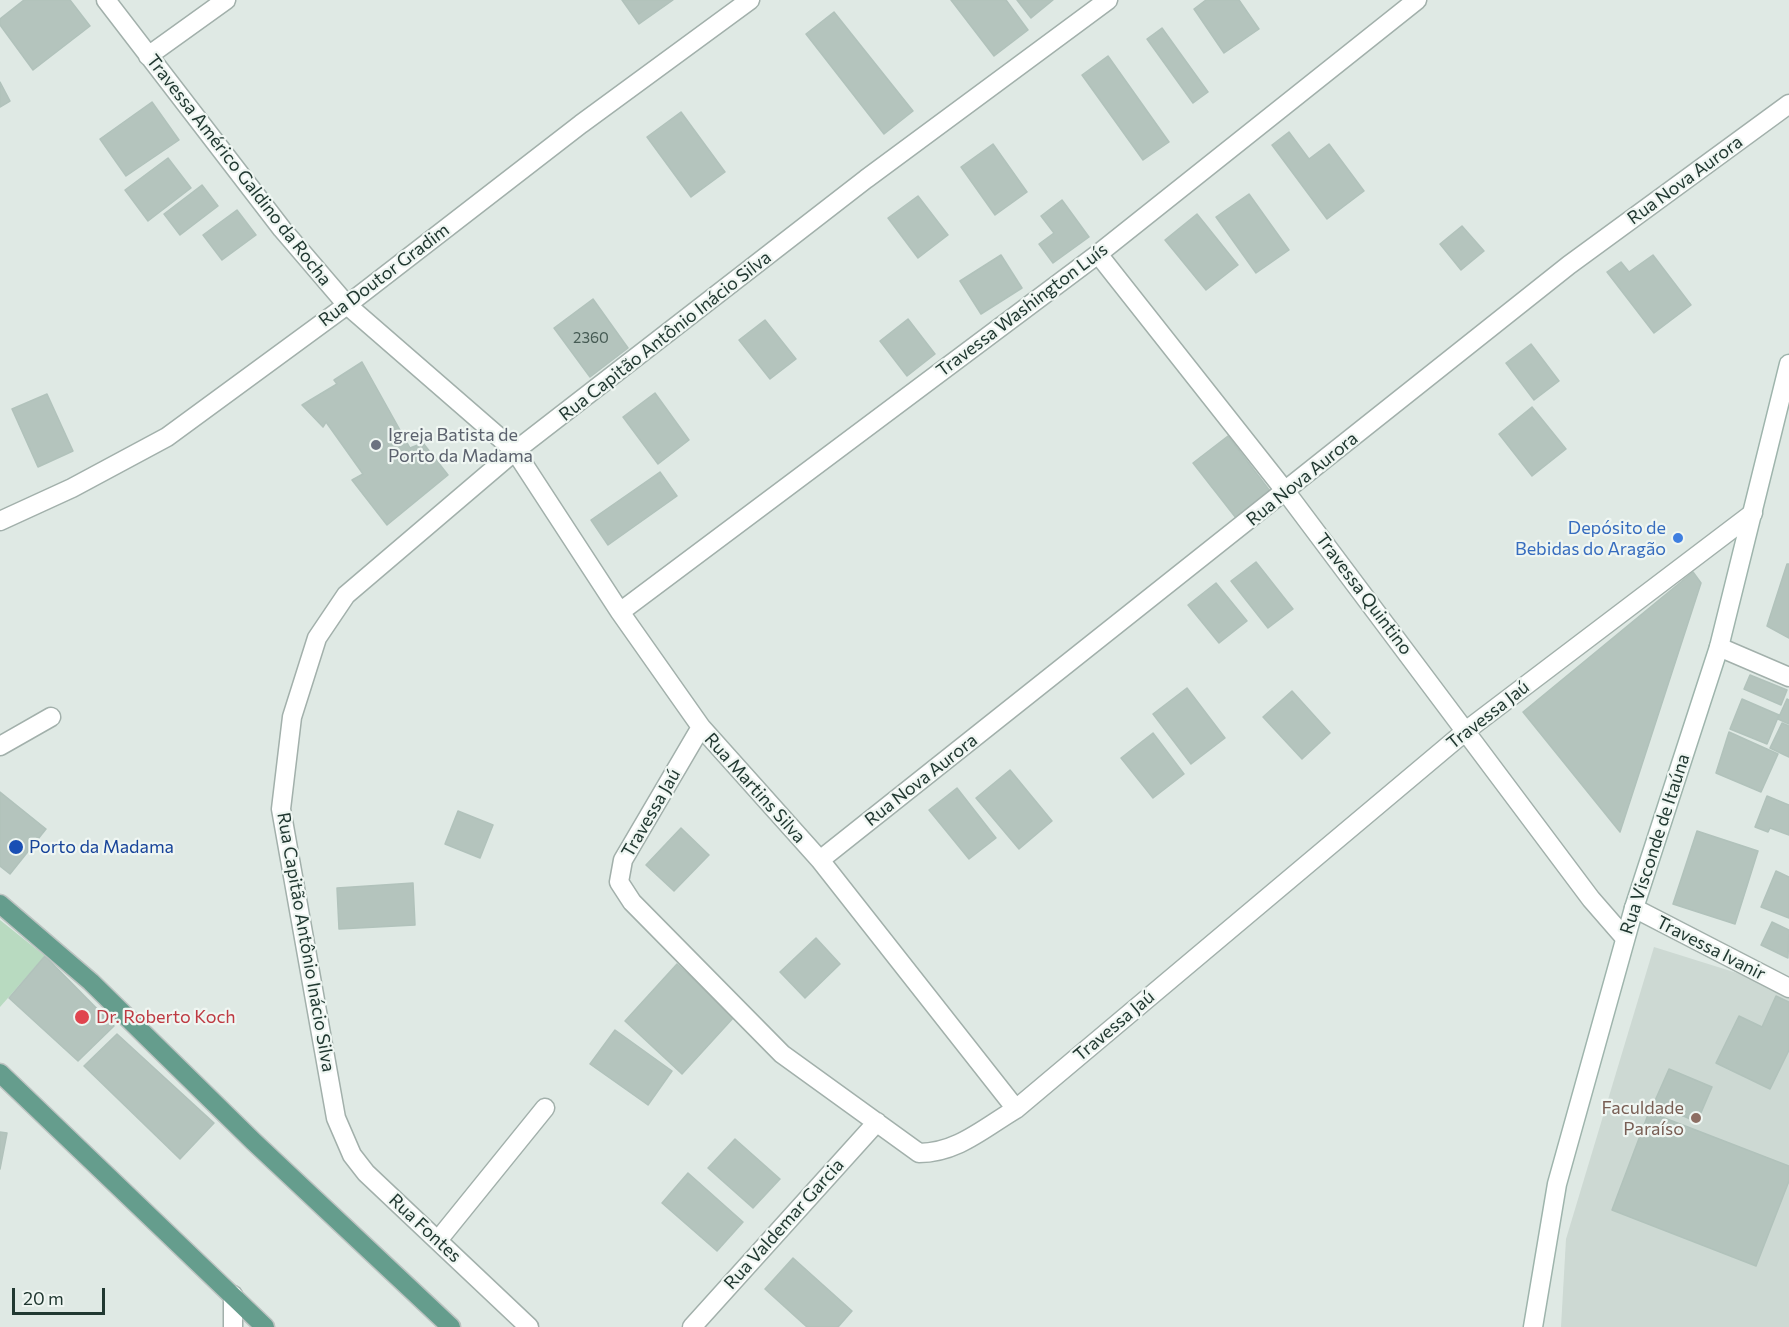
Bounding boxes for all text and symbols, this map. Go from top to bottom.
street label: Travessa Américo Galdino da Rocha [142,50,336,290]
street label: Rua Nova Aurora [1623,131,1747,229]
street label: Rua Doutor Gradim [314,219,454,331]
street label: Travessa Washington Luís [932,239,1112,381]
street label: Rua Capitão Antônio Inácio Silva [555,246,775,426]
house number: 2360 [573,329,609,347]
place label: Igreja Batista de Porto da Madama [388,424,533,466]
street label: Rua Nova Aurora [1242,427,1362,531]
marker: Igreja Batista de Porto da Madama [369,438,383,452]
place label: Depósito de Bebidas do Aragão [1515,517,1666,560]
street label: Travessa Quintino [1311,529,1417,659]
marker: Depósito de Bebidas do Aragão [1671,531,1685,545]
street label: Travessa Jaú [1443,676,1533,754]
street label: Rua Martins Silva [700,728,810,848]
street label: Rua Nova Aurora [860,729,982,831]
street label: Rua Visconde de Itaúna [1616,751,1694,937]
street label: Travessa Jaú [617,765,685,861]
street label: Rua Capitão Antônio Inácio Silva [273,810,339,1074]
place label: Porto da Madama [29,836,174,858]
marker: Porto da Madama [7,838,25,856]
street label: Travessa Ivanir [1653,911,1769,985]
street label: Travessa Jaú [1069,986,1159,1066]
place label: Dr. Roberto Koch [96,1006,236,1028]
marker: Dr. Roberto Koch [73,1008,91,1026]
place label: Faculdade Paraíso [1601,1097,1684,1140]
marker: Faculdade Paraíso [1689,1111,1703,1125]
street label: Rua Valdemar Garcia [720,1154,848,1294]
street label: Rua Fontes [384,1189,466,1267]
scale bar [15,1276,108,1314]
text: 20 m [23,1287,64,1309]

